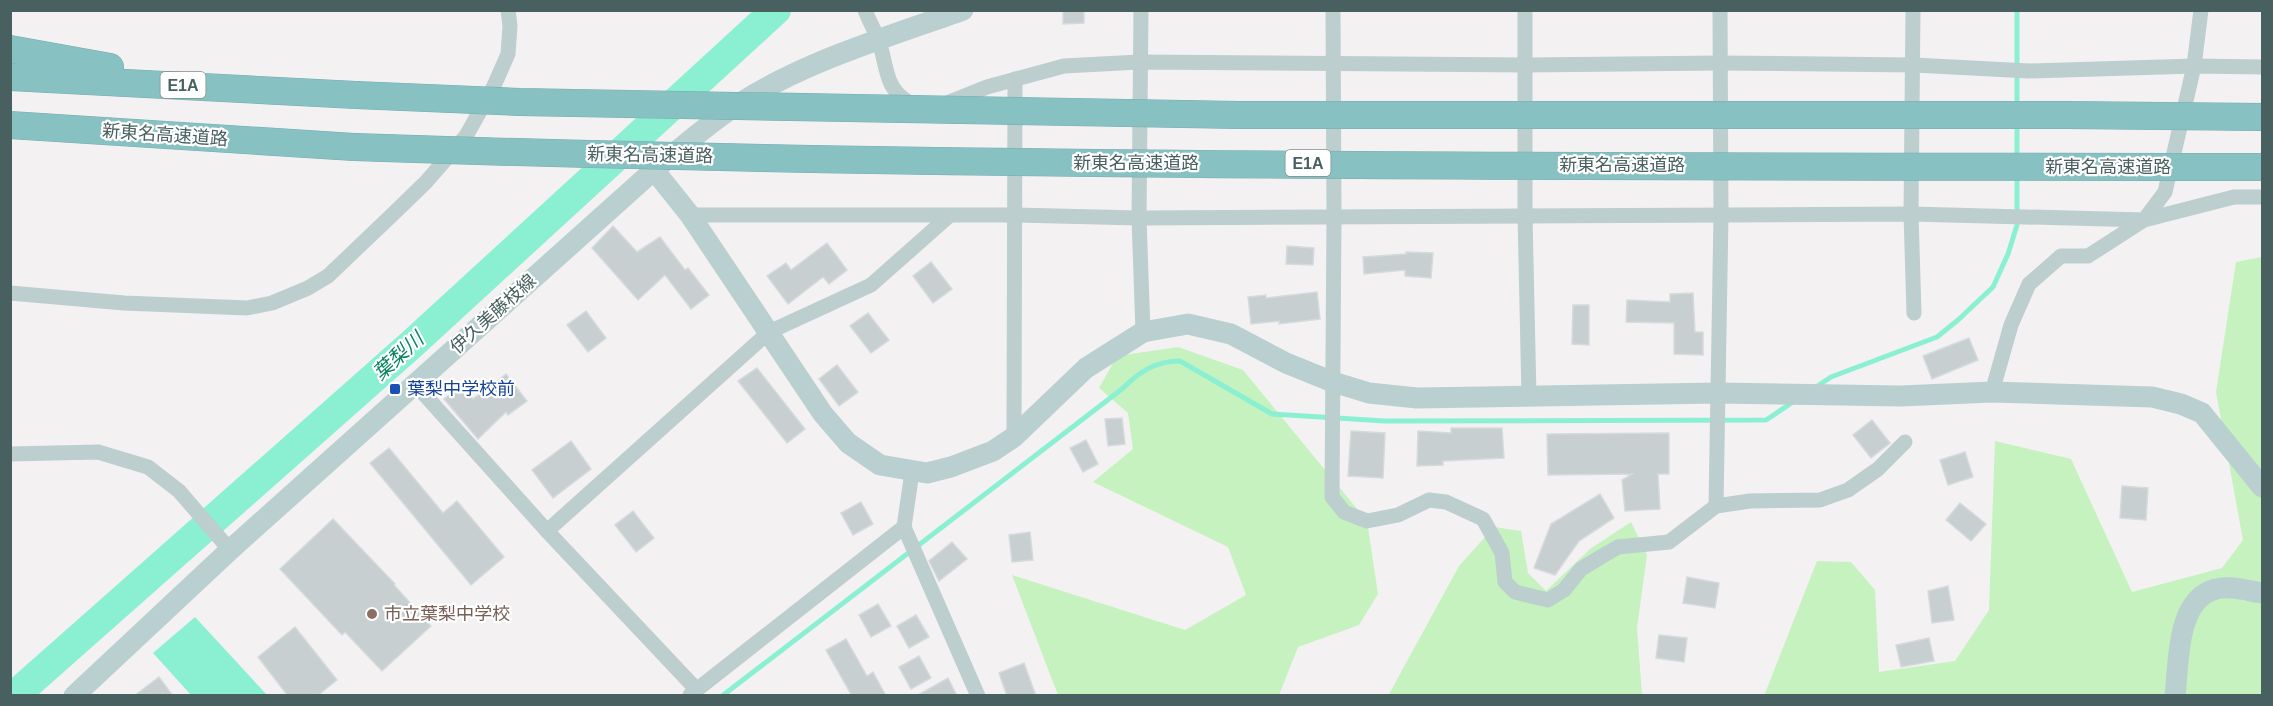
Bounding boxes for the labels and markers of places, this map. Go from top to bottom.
place label: 葉梨中学校前 [407,379,515,399]
marker: 葉梨中学校前 [388,382,402,396]
place label: 市立葉梨中学校 [384,604,510,624]
marker: 市立葉梨中学校 [365,607,379,621]

